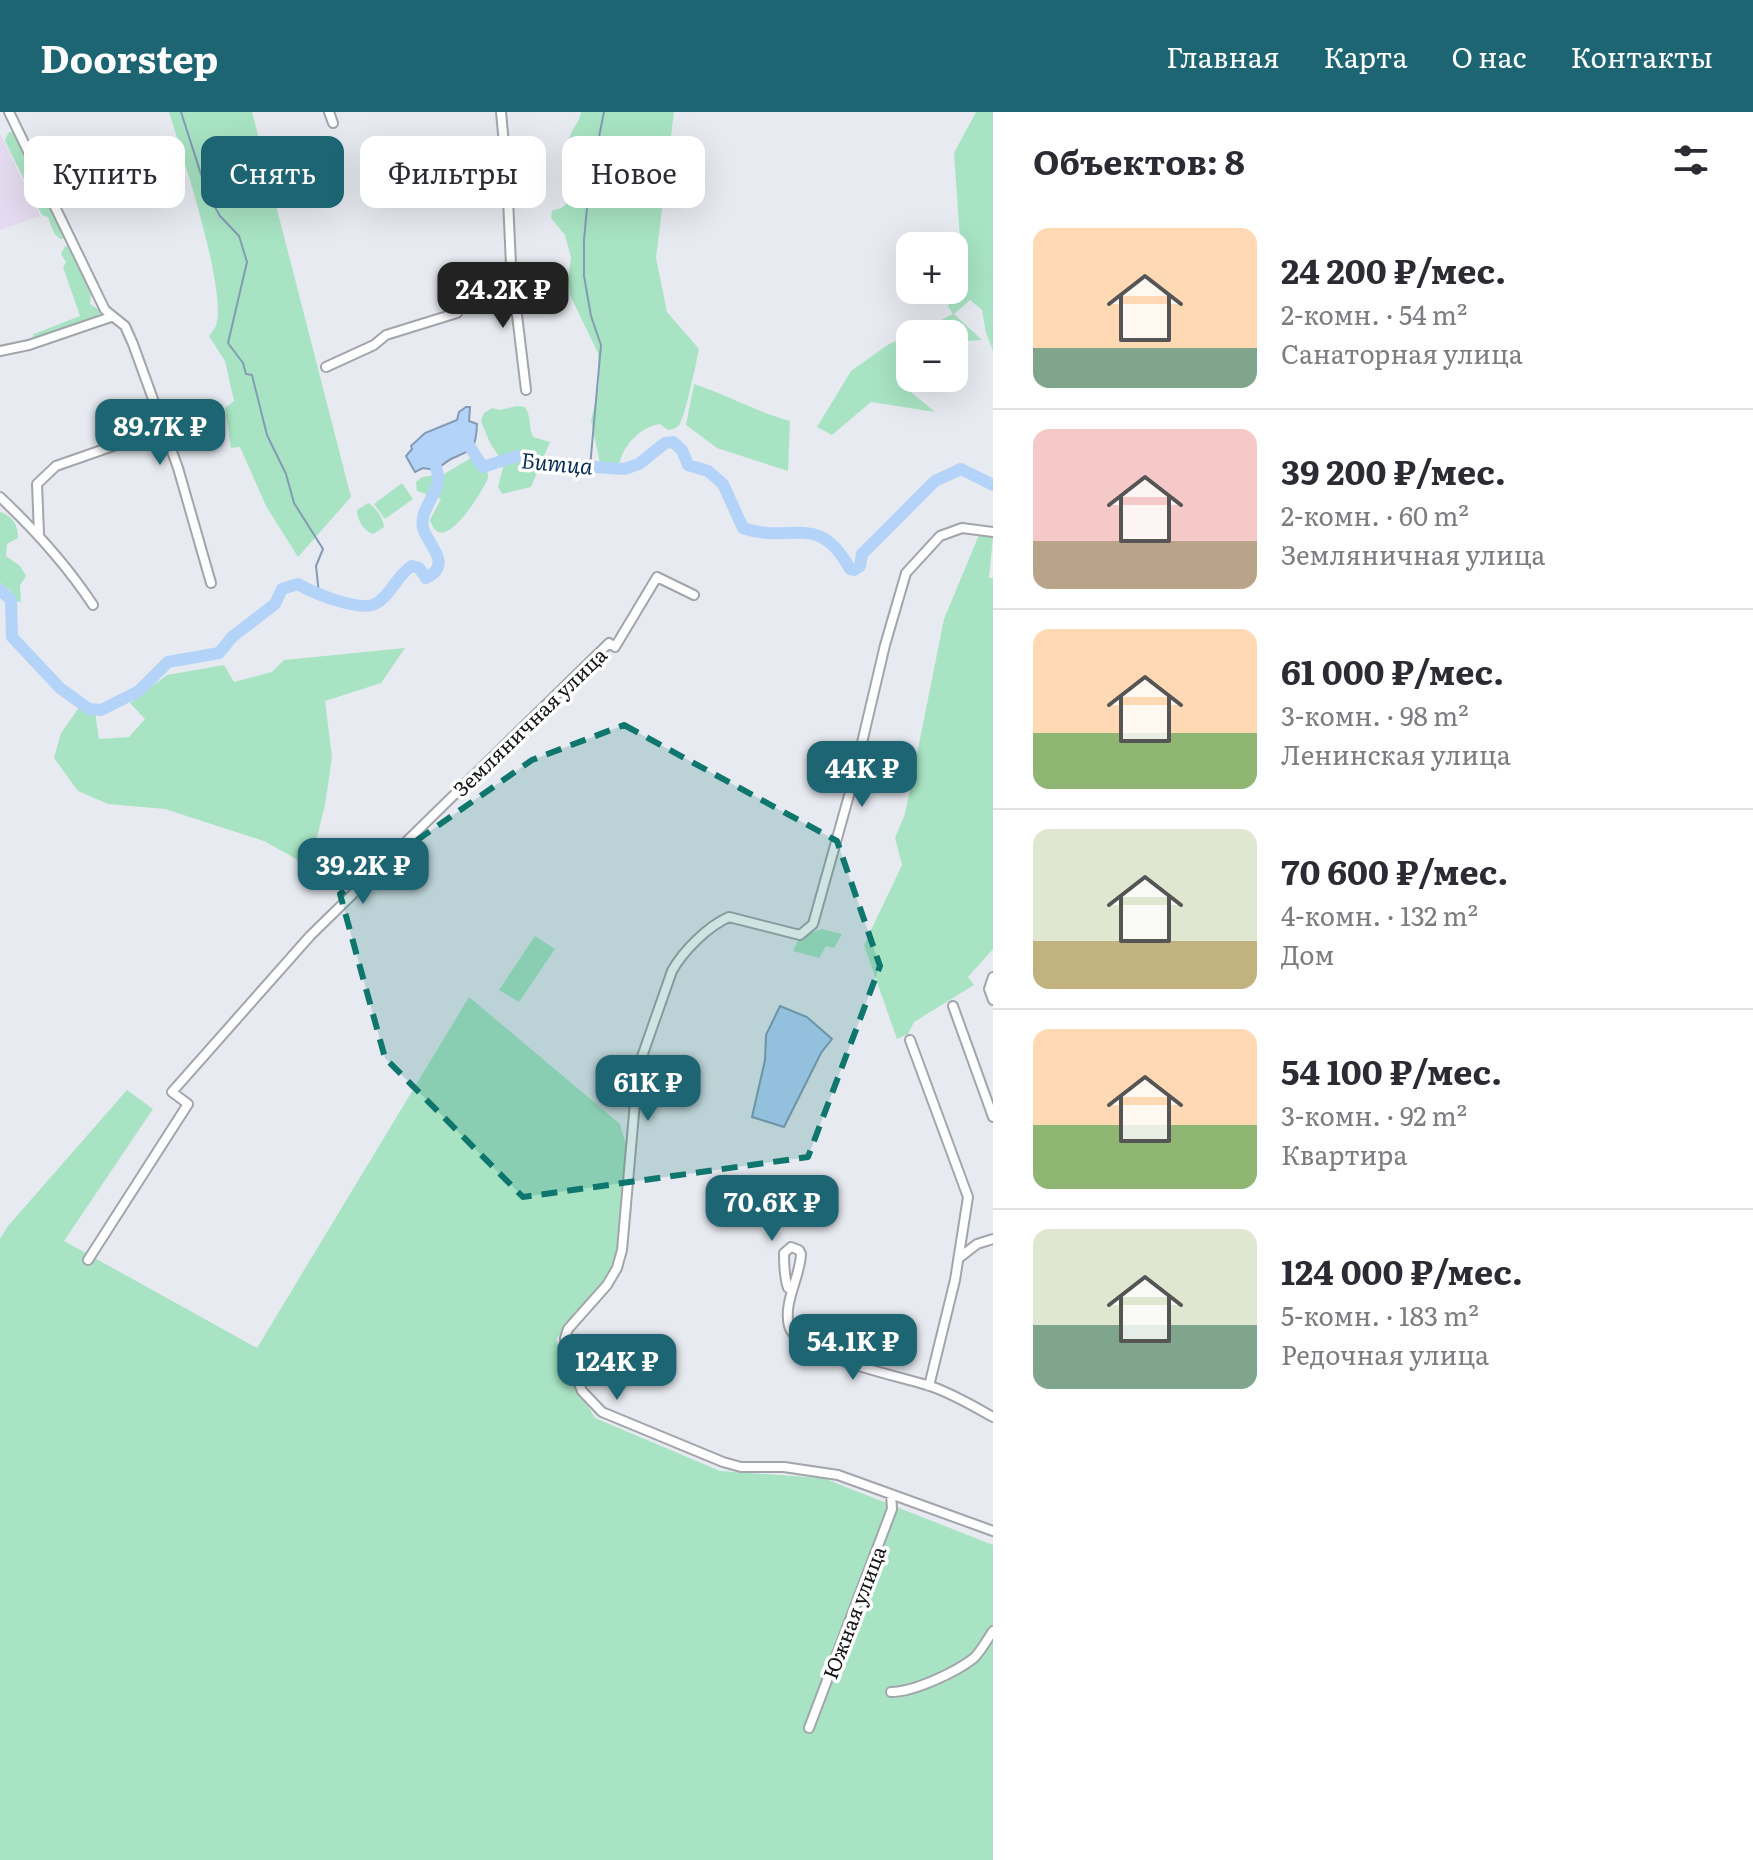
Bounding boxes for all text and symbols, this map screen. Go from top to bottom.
text: Doorstep [40,28,218,85]
text: Главная [1166,35,1280,77]
text: Карта [1324,35,1407,77]
text: О нас [1451,35,1527,77]
text: Контакты [1571,35,1713,77]
text: Объектов: 8 [1033,135,1245,185]
chip: Купить [24,136,185,208]
chip: Снять [201,136,344,208]
chip: Фильтры [360,136,546,208]
chip: Новое [562,136,705,208]
icon: filters [1669,138,1713,182]
map controls [896,232,968,392]
button: + [896,232,968,304]
text: 24 200 ₽/мес. [1281,244,1506,294]
icon: home [1097,260,1193,356]
pin: 24.2K ₽ [429,262,577,330]
text: 24.2K ₽ [455,268,551,307]
text: 2-комн. · 54 m² [1281,294,1467,333]
button: − [896,320,968,392]
text: Санаторная улица [1281,333,1523,372]
pin: 89.7K ₽ [86,399,234,467]
text: 89.7K ₽ [113,405,207,444]
water label: Битца [520,442,595,482]
text: 39 200 ₽/мес. [1281,445,1506,495]
icon: home [1097,461,1193,557]
text: 2-комн. · 60 m² [1281,495,1469,534]
text: Земляничная улица [1281,534,1545,573]
street label: Земляничная улица [445,639,613,802]
text: 61 000 ₽/мес. [1281,645,1504,695]
icon: home [1097,661,1193,757]
text: 3-комн. · 98 m² [1281,695,1469,734]
text: Ленинская улица [1281,734,1511,773]
pin: 44K ₽ [806,741,918,809]
text: 44K ₽ [825,747,899,786]
pin: 39.2K ₽ [289,838,437,906]
text: 39.2K ₽ [316,844,410,883]
text: 70 600 ₽/мес. [1281,845,1508,895]
icon: home [1097,861,1193,957]
text: 4-комн. · 132 m² [1281,895,1478,934]
text: Дом [1281,934,1334,973]
text: 54 100 ₽/мес. [1281,1045,1502,1095]
pin: 61K ₽ [592,1055,704,1123]
text: 61K ₽ [614,1061,682,1100]
icon: home [1097,1061,1193,1157]
text: 3-комн. · 92 m² [1281,1095,1467,1134]
text: Квартира [1281,1134,1407,1173]
pin: 70.6K ₽ [698,1175,846,1243]
text: 70.6K ₽ [724,1181,820,1220]
text: 124 000 ₽/мес. [1281,1245,1523,1295]
icon: home [1097,1261,1193,1357]
text: 5-комн. · 183 m² [1281,1295,1479,1334]
pin: 54.1K ₽ [779,1314,927,1382]
text: 54.1K ₽ [807,1320,899,1359]
pin: 124K ₽ [552,1334,682,1402]
text: Редочная улица [1281,1334,1489,1373]
text: 124K ₽ [575,1340,659,1379]
street label: Южная улица [814,1541,892,1683]

